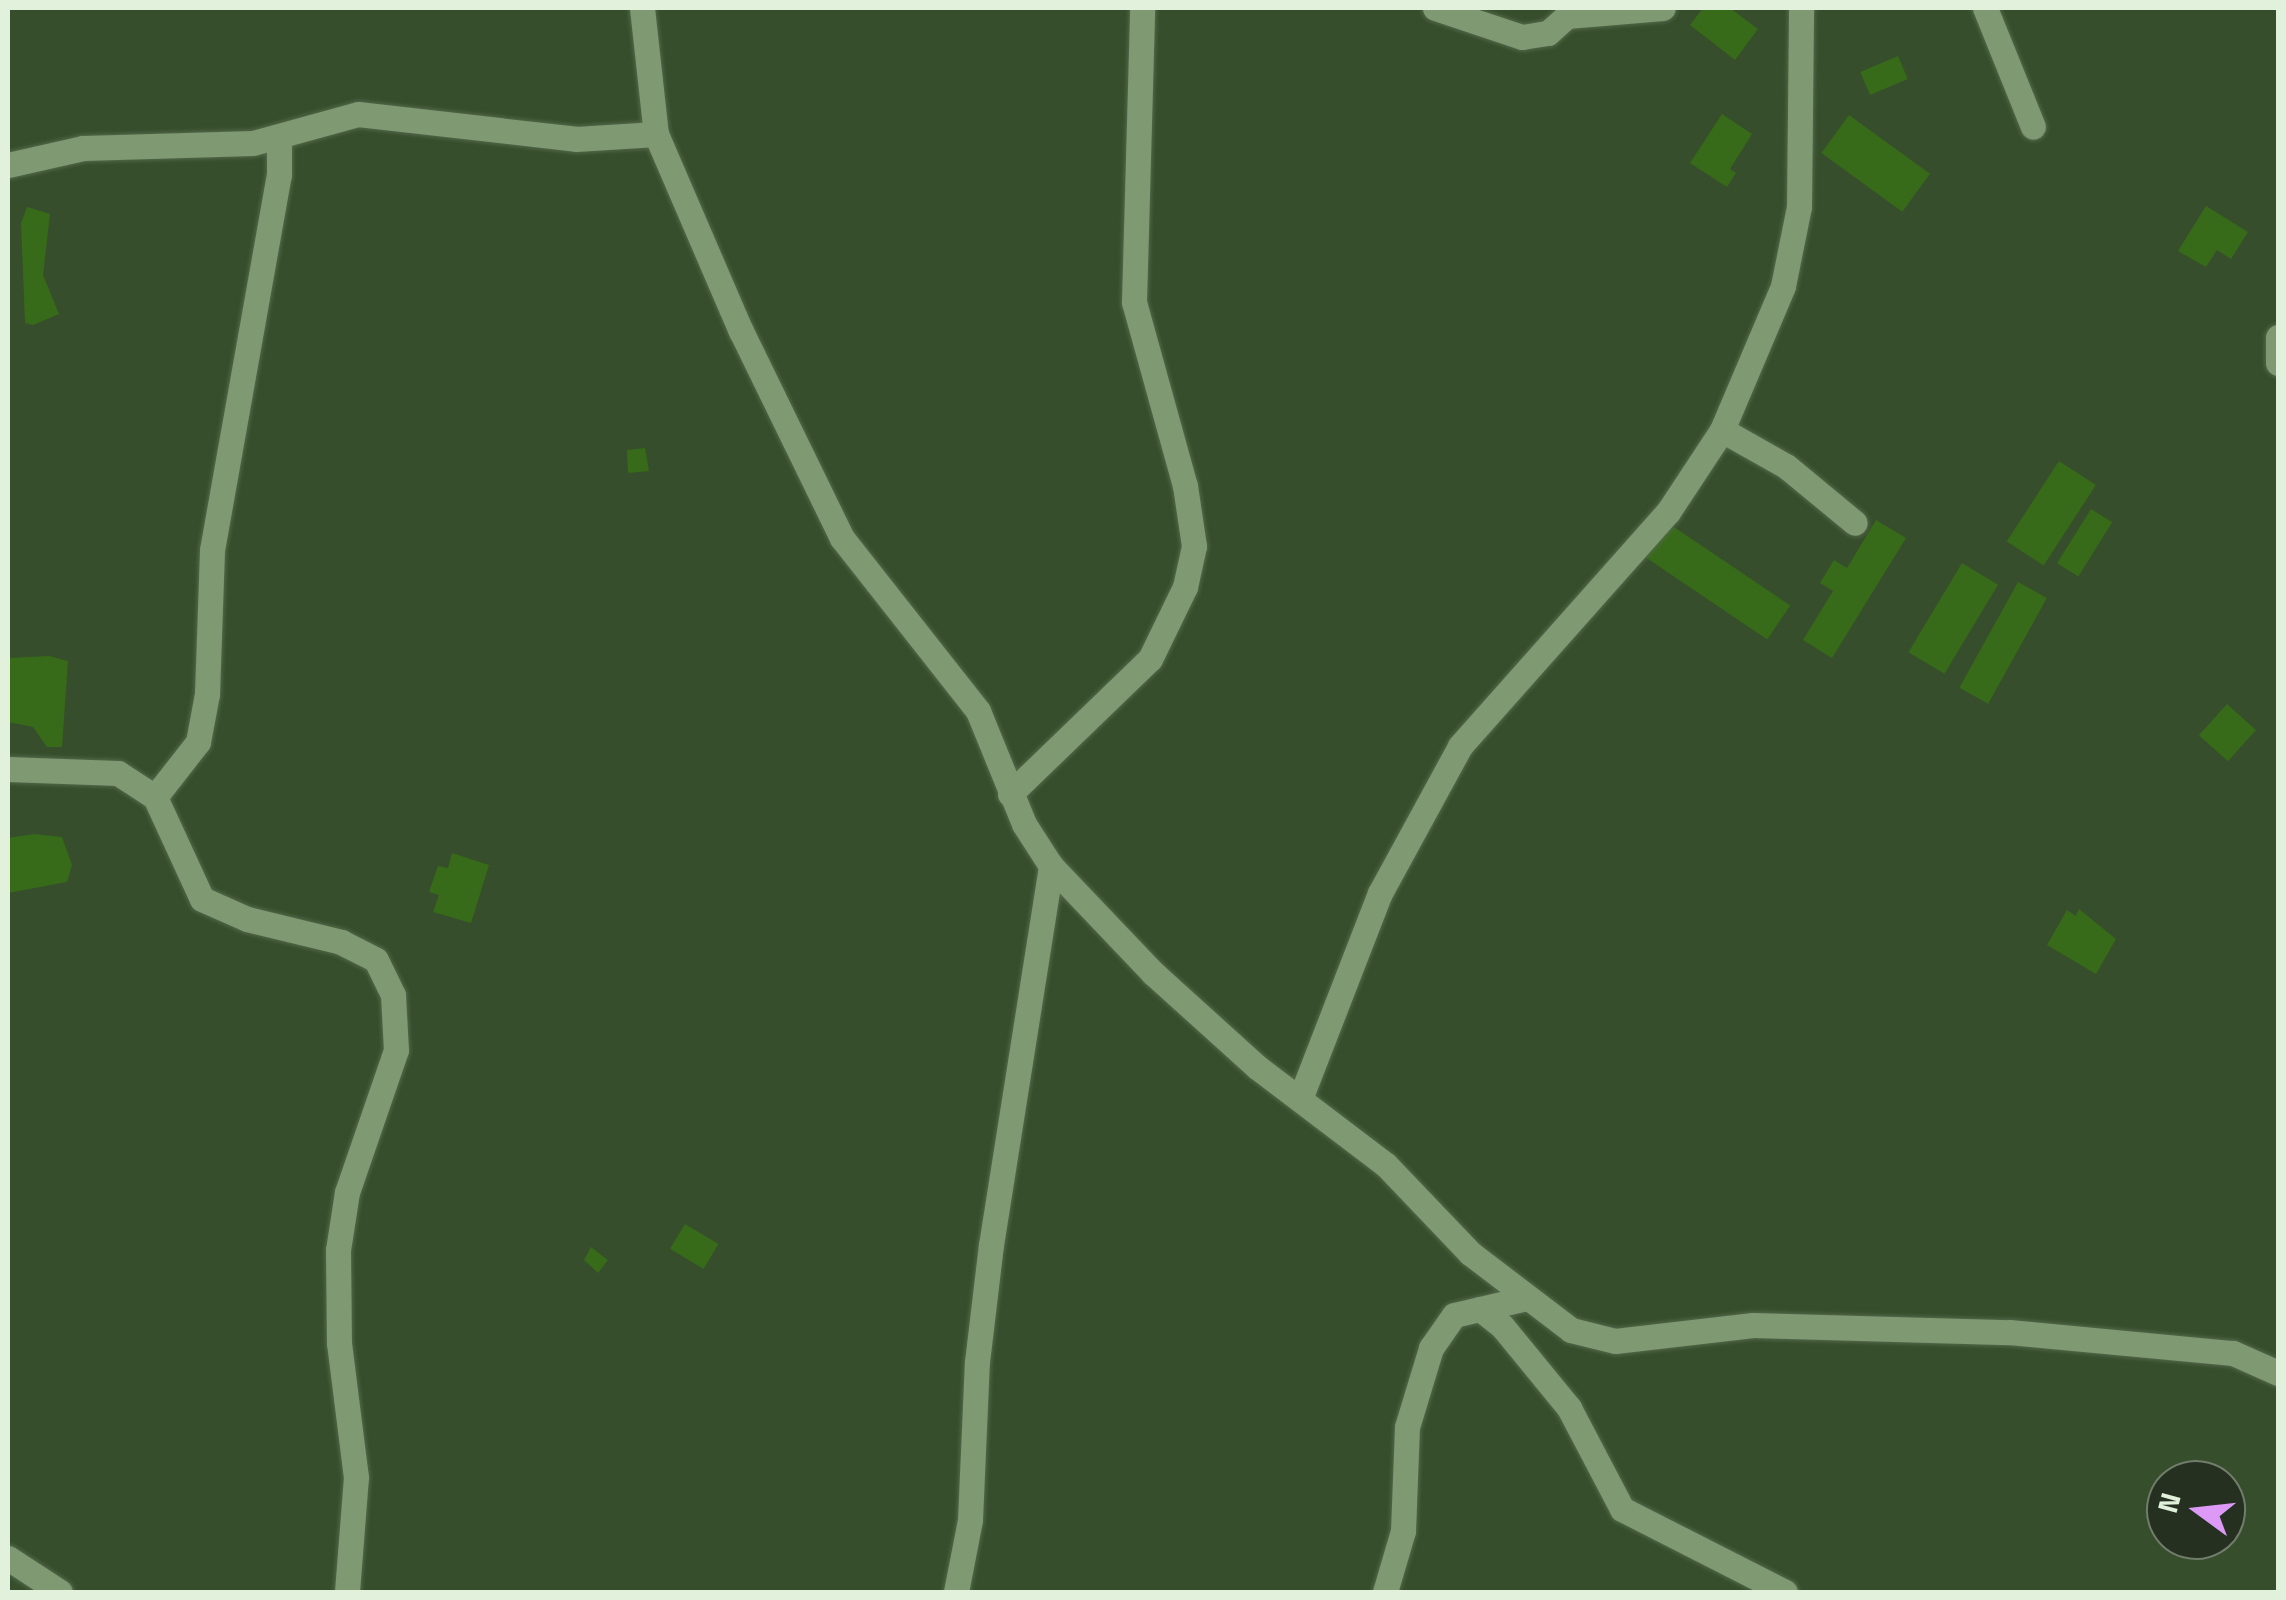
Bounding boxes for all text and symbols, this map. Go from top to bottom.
north arrow [2146,1460,2246,1560]
text: N [2145,1488,2192,1518]

